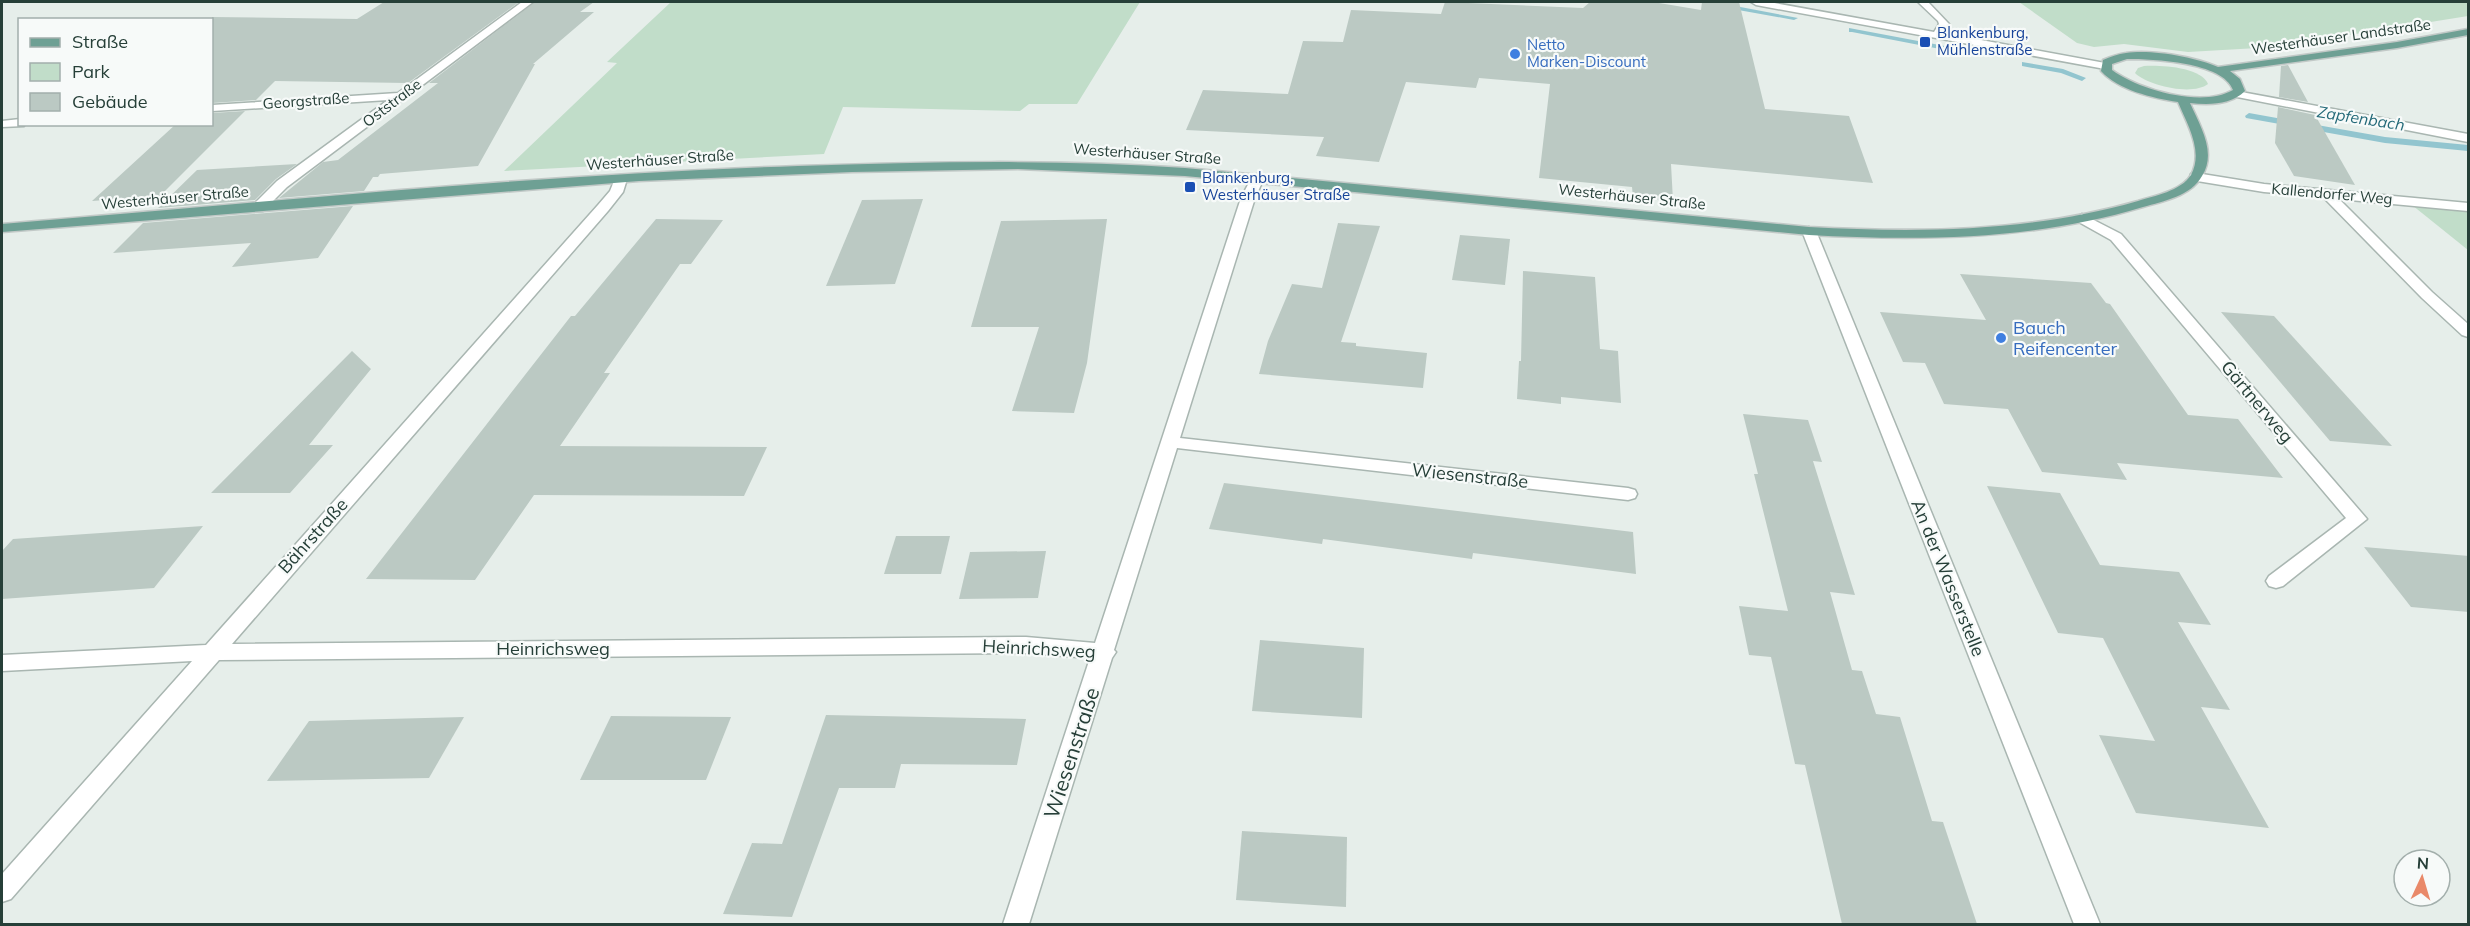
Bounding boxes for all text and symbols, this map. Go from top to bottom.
street label: Westerhäuser Landstraße [2250,14,2432,59]
legend [18,18,213,126]
place label: Blankenburg, Mühlenstraße [1937,23,2033,59]
text: Straße [72,30,128,53]
place label: Netto Marken-Discount [1527,35,1646,71]
marker: Blankenburg, Mühlenstraße [1918,35,1932,49]
marker: Netto Marken-Discount [1508,47,1522,61]
text: Park [72,60,111,83]
street label: Oststraße [358,74,425,131]
street label: Georgstraße [262,88,350,113]
text: Gebäude [72,90,148,113]
water label: Zapfenbach [2316,101,2406,135]
street label: Westerhäuser Straße [1072,139,1222,168]
street label: Westerhäuser Straße [585,145,735,174]
place label: Blankenburg, Westerhäuser Straße [1202,168,1350,204]
street label: Westerhäuser Straße [1557,179,1707,214]
street label: Kallendorfer Weg [2271,179,2393,208]
marker: Blankenburg, Westerhäuser Straße [1183,180,1197,194]
street label: Westerhäuser Straße [100,182,250,213]
place label: Bauch Reifencenter [2013,316,2118,360]
marker: Bauch Reifencenter [1994,331,2008,345]
street label: Gärtnerweg [2216,356,2299,448]
street label: Wiesenstraße [1411,458,1529,493]
street label: Bährstraße [273,493,352,578]
street label: An der Wasserstelle [1906,496,1990,660]
street label: Heinrichsweg [982,634,1096,663]
street label: Heinrichsweg [496,637,610,660]
street label: Wiesenstraße [1038,684,1104,822]
north arrow [2392,848,2452,908]
text: N [2416,853,2430,873]

